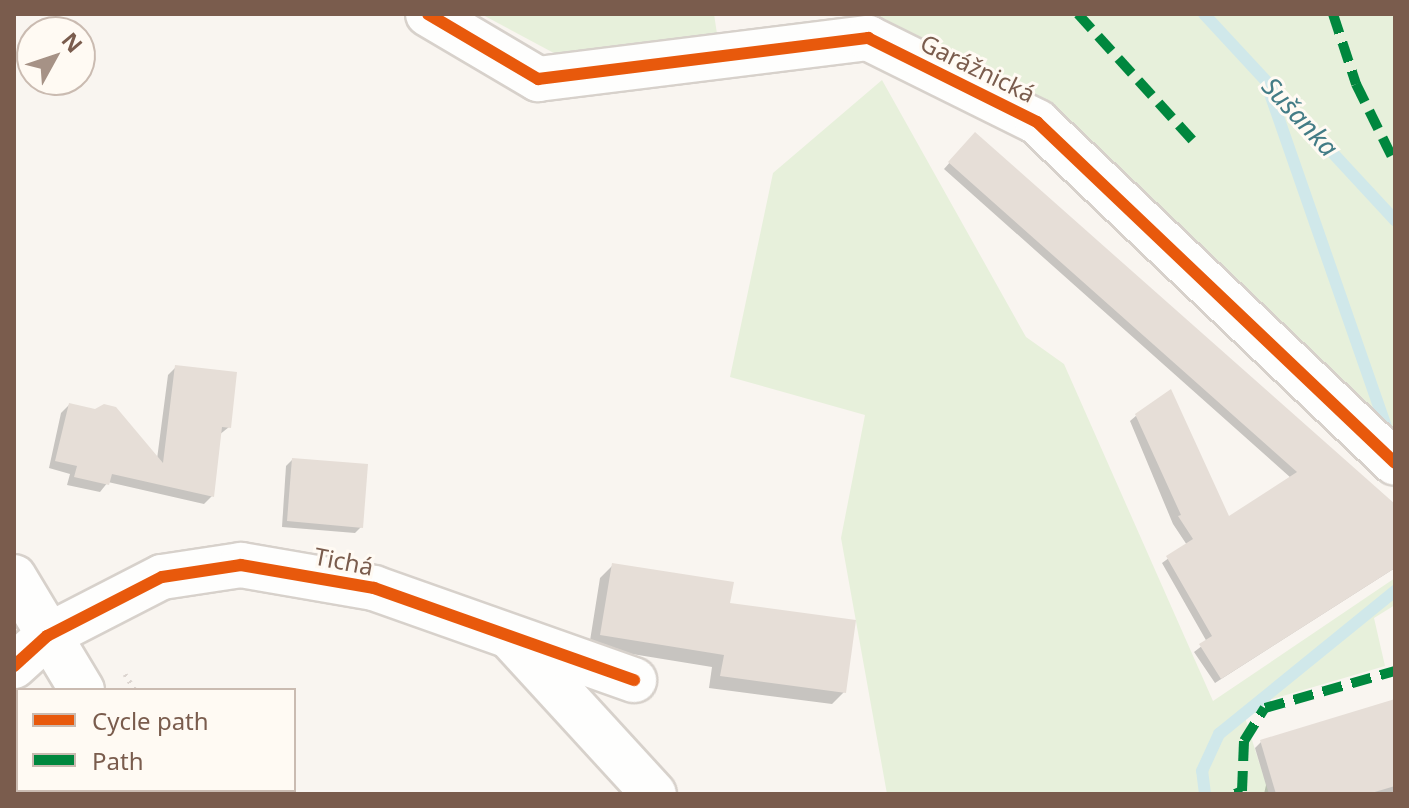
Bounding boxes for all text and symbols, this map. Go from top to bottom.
north arrow [16,16,96,96]
text: N [56,25,90,58]
street label: Garážnická [916,28,1040,108]
water label: Sušanka [1256,71,1344,163]
street label: Tichá [312,541,376,581]
legend [16,688,296,792]
text: Cycle path [92,704,209,737]
text: Path [92,744,143,777]

